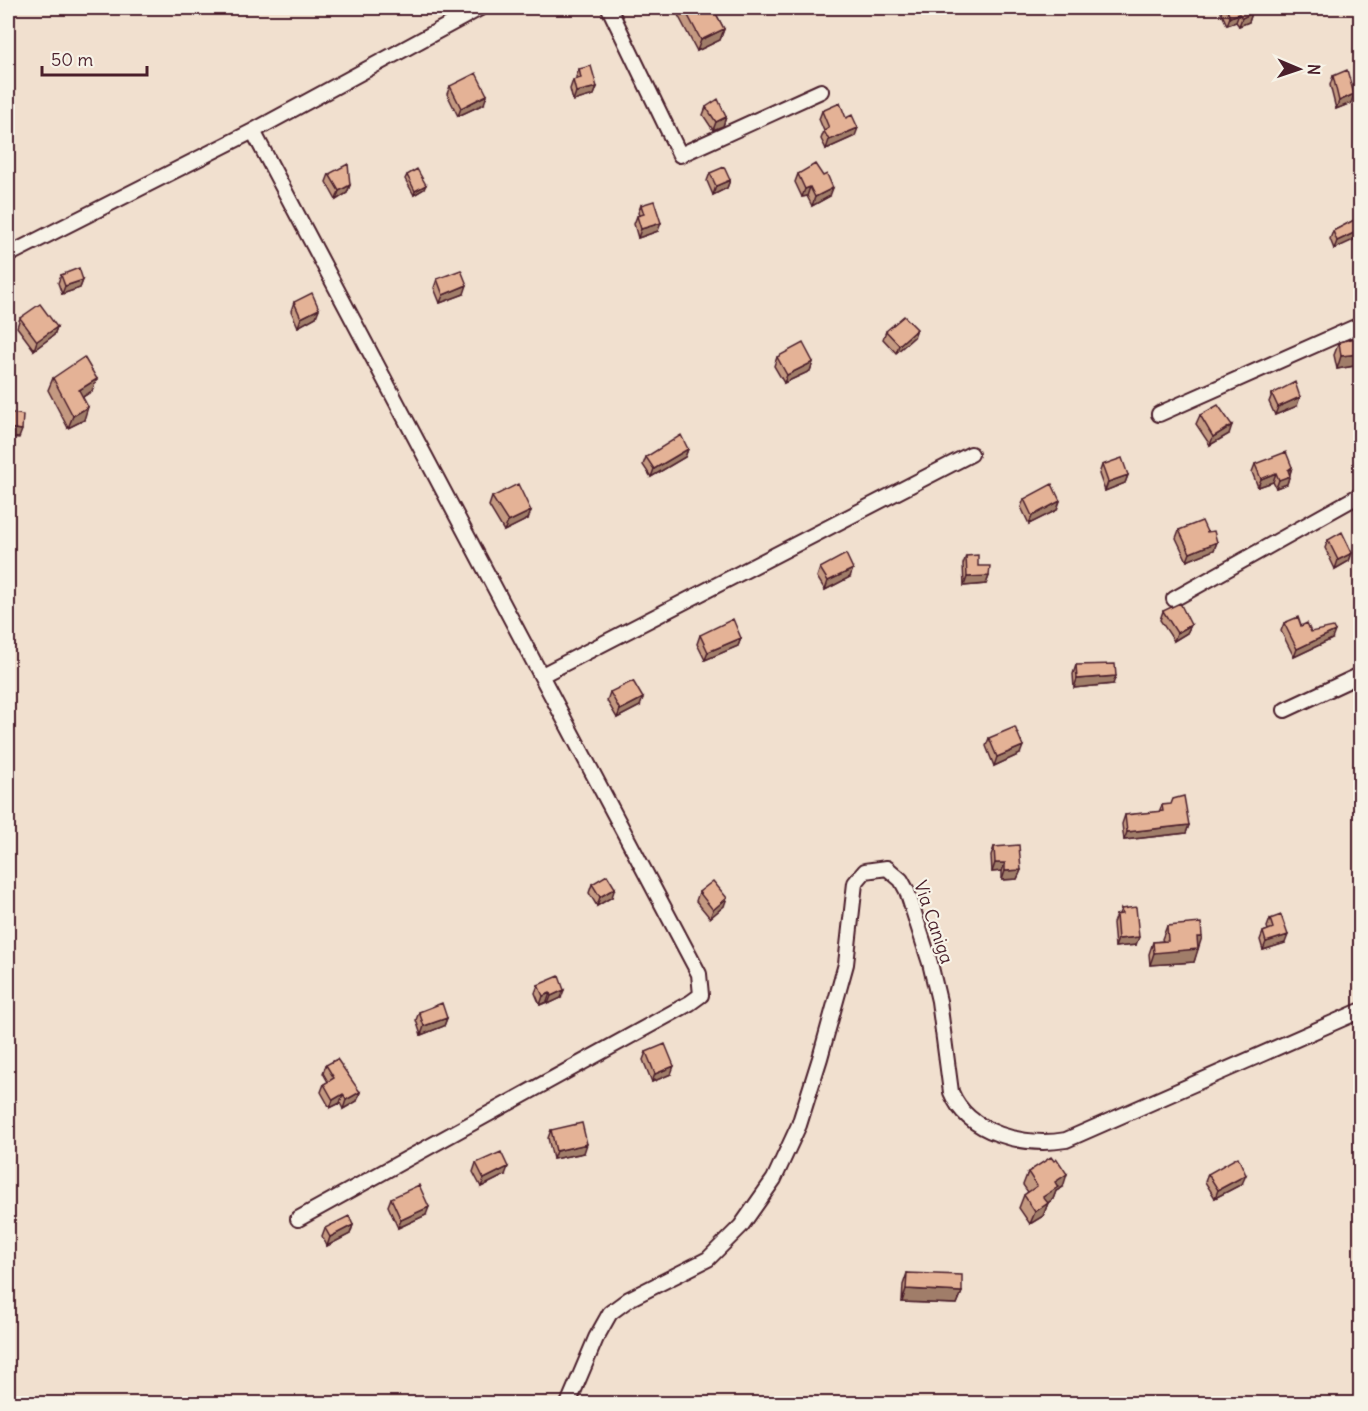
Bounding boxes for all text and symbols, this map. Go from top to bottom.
scale bar [42,39,147,77]
north arrow [1269,39,1329,99]
text: 50 m [51,48,93,71]
text: N [1304,64,1324,75]
street label: Via Caniga [909,877,959,967]

